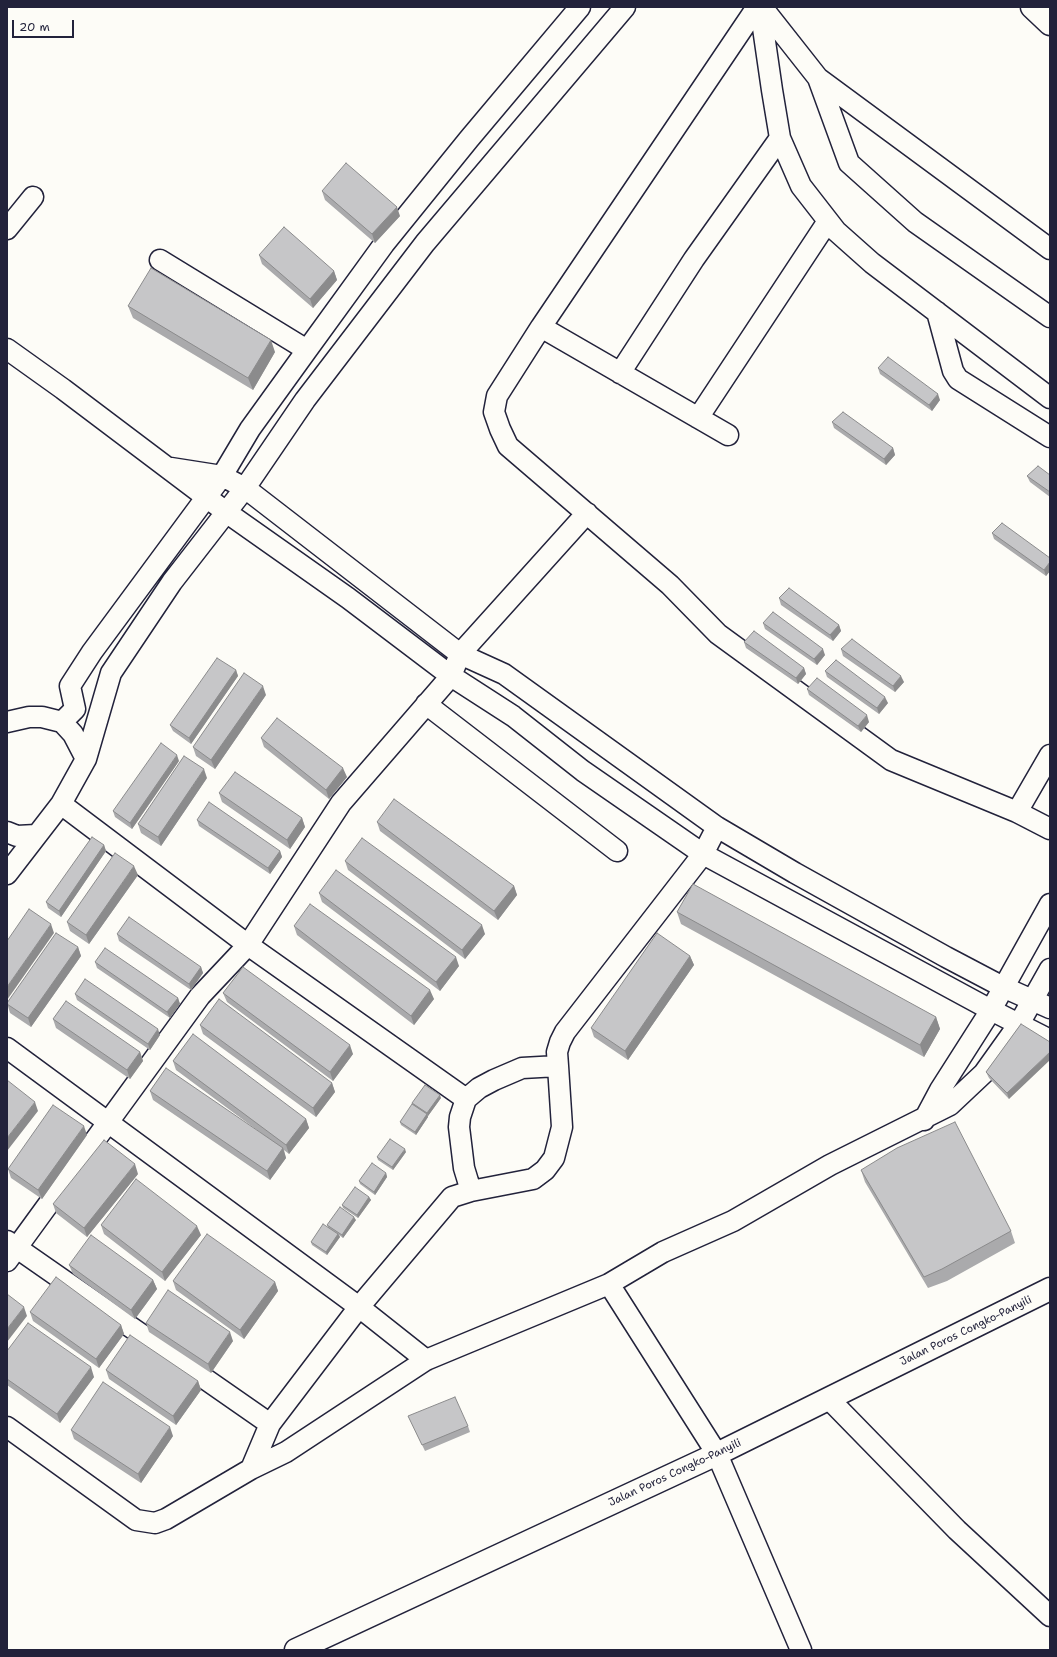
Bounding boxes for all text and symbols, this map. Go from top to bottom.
scale bar [14,12,76,38]
text: 20 m [19,19,50,35]
street label: Jalan Poros Congko-Panyili [898,1293,1034,1369]
street label: Jalan Poros Congko-Panyili [606,1436,744,1510]

